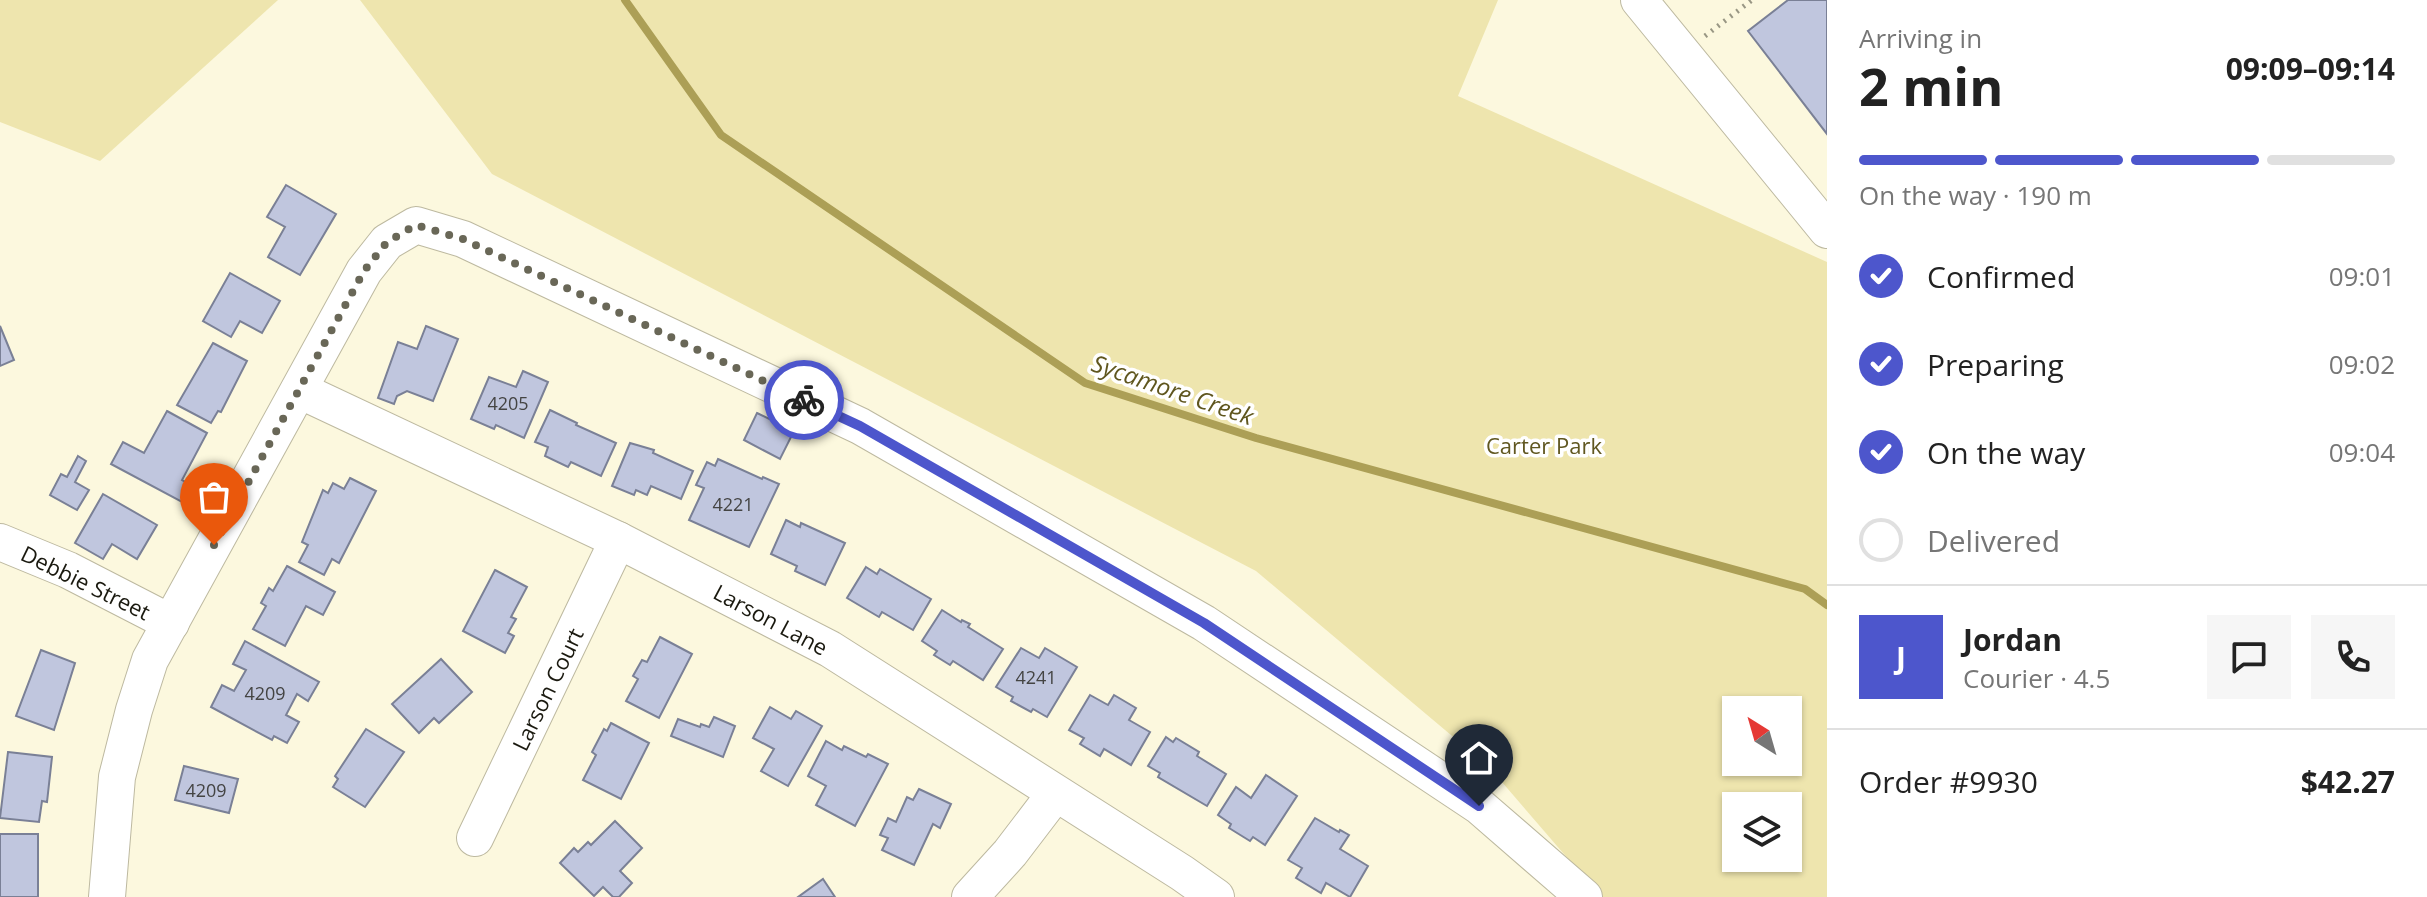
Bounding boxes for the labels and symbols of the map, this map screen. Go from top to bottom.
water label: Sycamore Creek [1088,346,1259,433]
courier [764,360,844,440]
house number: 4205 [487,391,529,415]
park label: Carter Park [1486,430,1602,460]
pin [180,463,248,545]
house number: 4221 [712,492,754,516]
street label: Debbie Street [16,538,156,626]
street label: Larson Lane [709,576,833,662]
street label: Larson Court [504,622,590,755]
house number: 4241 [1015,665,1057,689]
house number: 4209 [244,681,286,705]
north arrow [1722,696,1802,776]
pin [1445,724,1513,806]
house number: 4209 [185,778,227,802]

